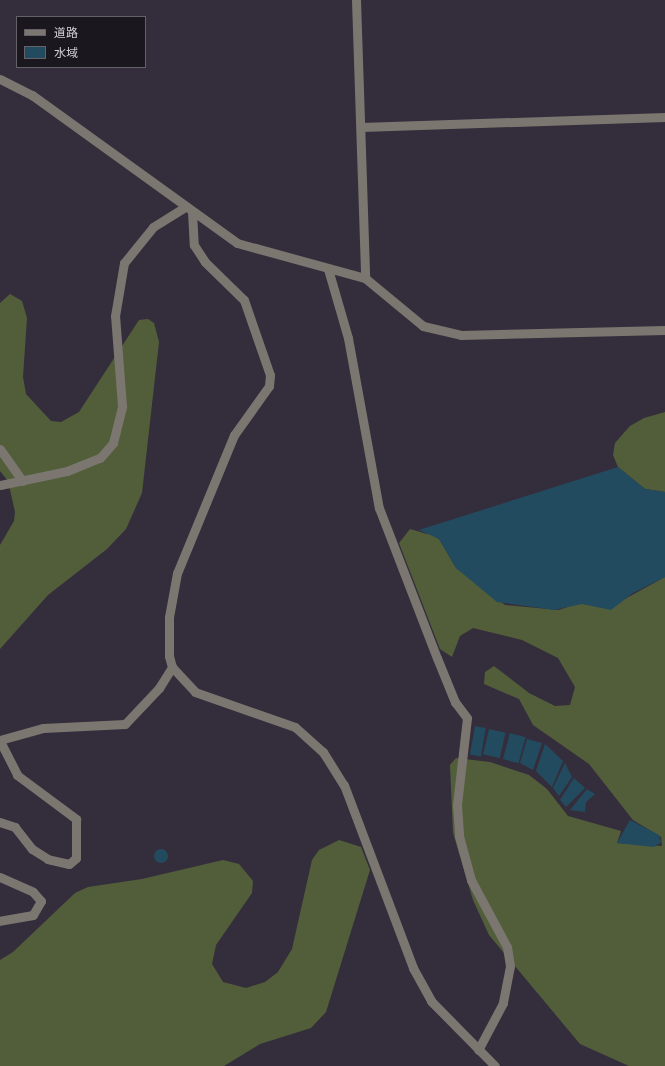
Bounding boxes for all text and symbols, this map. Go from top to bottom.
legend [16,16,146,68]
text: 道路 [54,24,78,41]
text: 水域 [54,44,78,61]

